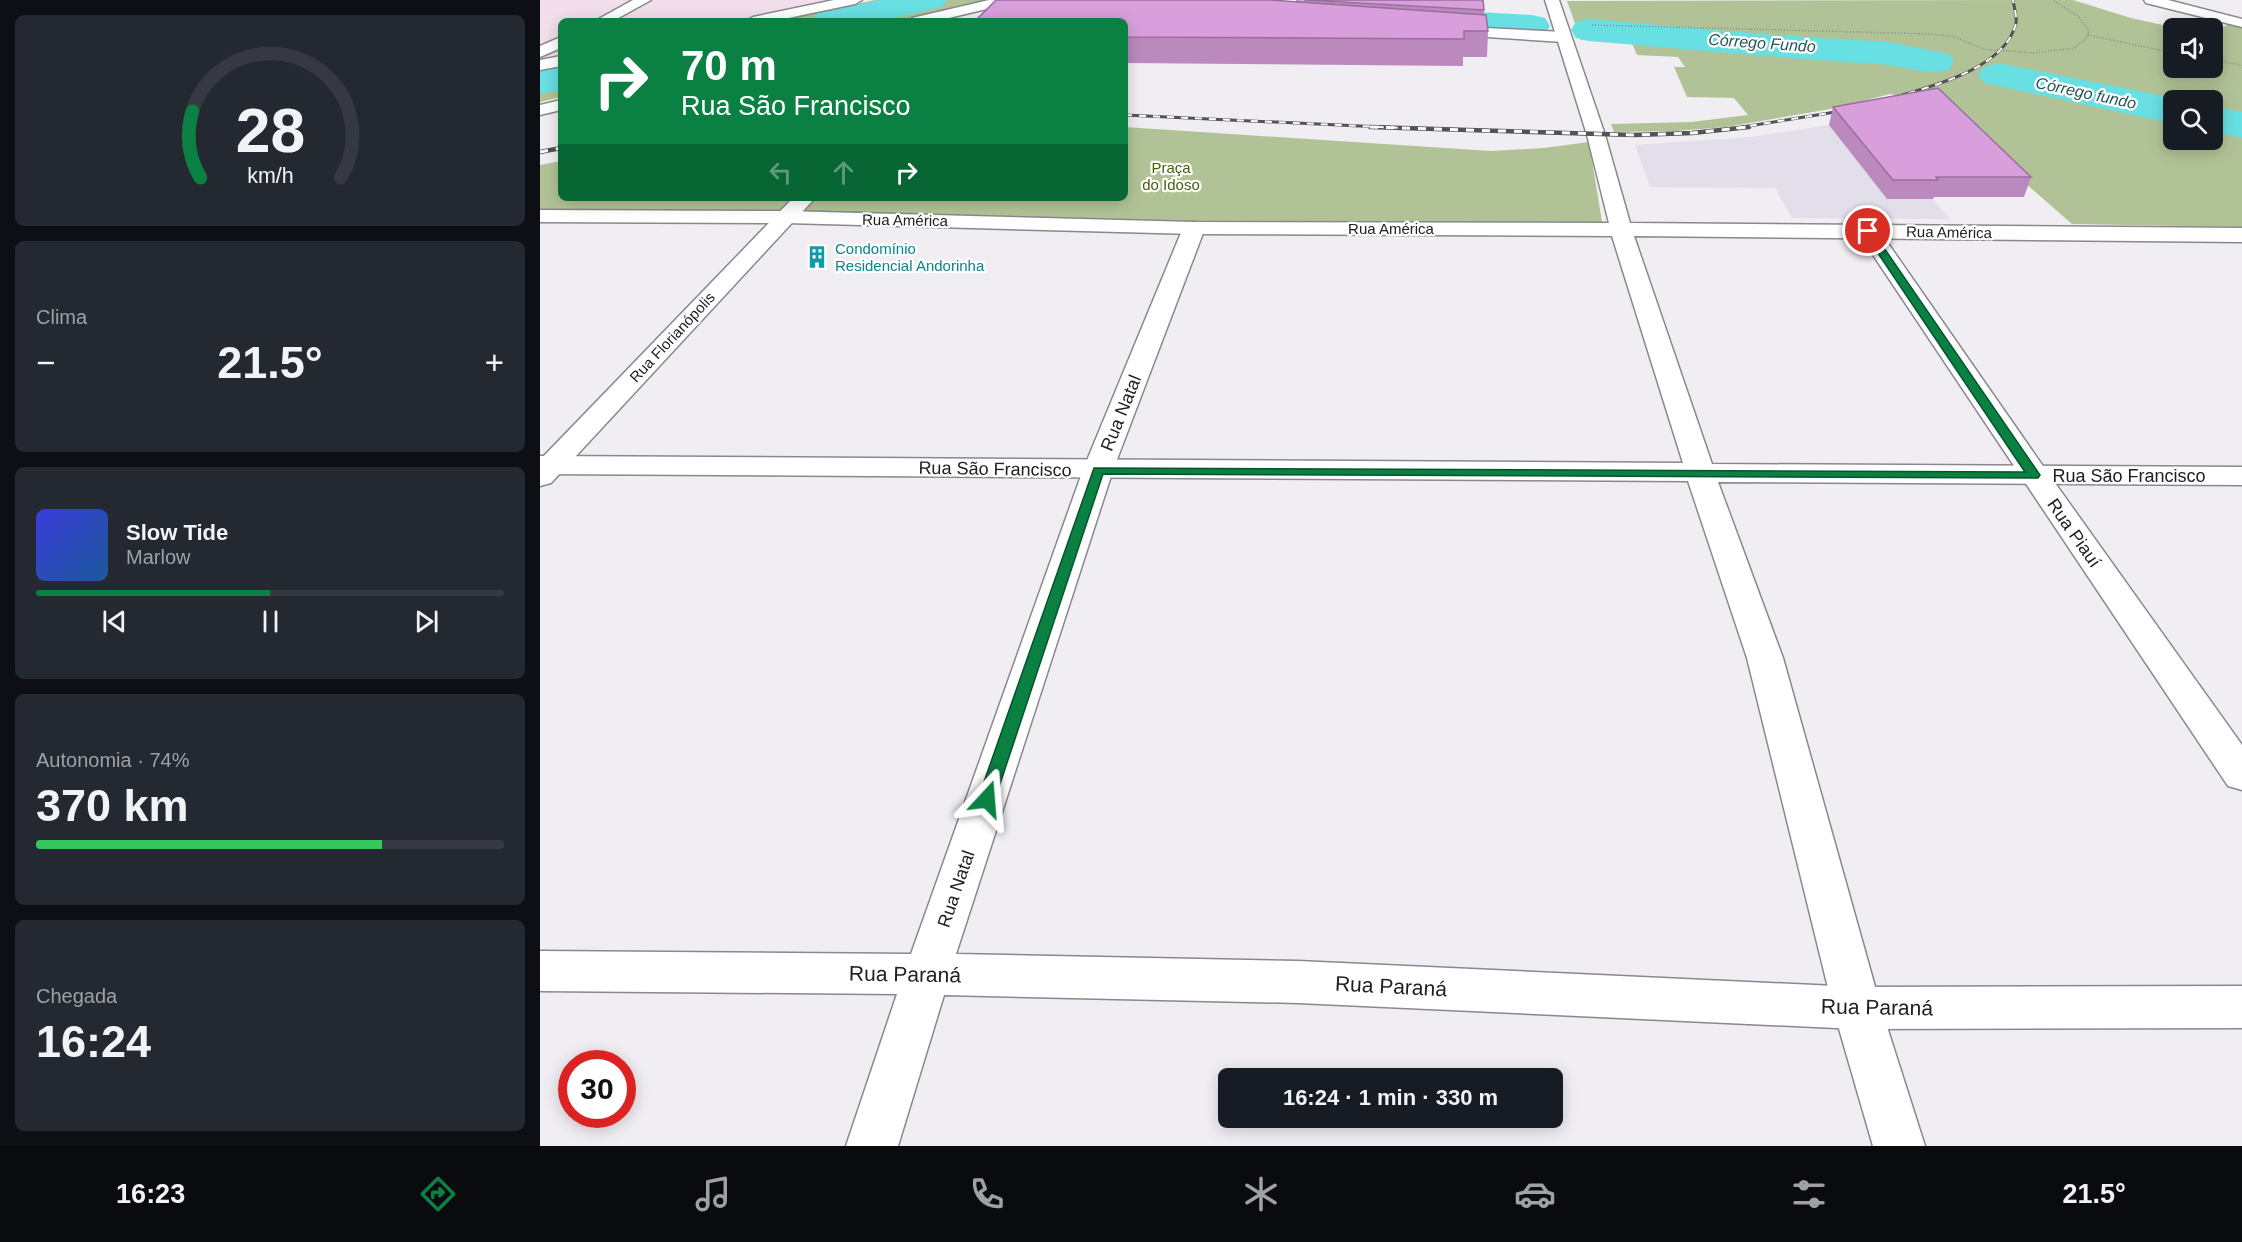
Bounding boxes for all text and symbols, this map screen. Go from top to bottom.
map controls [2163,18,2223,150]
button: sound [2163,18,2223,78]
water label: Córrego Fundo [1708,31,1816,55]
icon: right [582,42,660,120]
text: 70 m [681,42,777,89]
water label: Córrego fundo [2034,74,2138,112]
button: search [2163,90,2223,150]
text: Rua São Francisco [681,91,911,121]
text: 28 [235,96,305,165]
icon: left [764,156,797,189]
icon: ahead [827,156,860,189]
icon: right [890,156,923,189]
park label: Praça do Idoso [1142,159,1200,193]
text: km/h [247,164,293,188]
pin [1842,205,1893,256]
street label: Rua América [862,211,949,229]
icon: arrive [1851,214,1884,247]
street label: Rua América [1348,220,1435,237]
street label: Rua América [1906,223,1993,241]
place label: Condomínio Residencial Andorinha [835,240,985,274]
building icon: Condomínio Residencial Andorinha [804,244,830,270]
street label: Rua Florianópolis [626,289,718,385]
text: Clima [36,306,87,328]
text: 21.5° [217,337,323,388]
text: − [36,344,55,381]
text: + [485,344,504,381]
street label: Rua Natal [1097,372,1145,454]
street label: Rua São Francisco [918,458,1072,480]
street label: Rua São Francisco [2052,466,2206,486]
street label: Rua Piauí [2043,495,2105,571]
text: Slow Tide [126,520,228,545]
text: Marlow [126,546,190,568]
icon: previous [98,605,131,638]
icon: pause [254,605,287,638]
icon: next [410,605,443,638]
text: Autonomia · 74% [36,749,189,771]
position arrow [955,767,1019,831]
text: 370 km [36,780,189,831]
street label: Rua Natal [934,848,978,930]
street label: Rua Paraná [849,962,962,986]
street label: Rua Paraná [1334,972,1448,1000]
text: Chegada [36,985,117,1007]
street label: Rua Paraná [1821,995,1934,1019]
text: 16:24 [36,1016,151,1067]
speed limit sign: 30 [558,1050,636,1128]
text: 16:24 · 1 min · 330 m [1283,1085,1498,1110]
icon: directions [417,1173,459,1215]
icon: music [692,1173,734,1215]
icon: phone [966,1173,1008,1215]
icon: climate [1240,1173,1282,1215]
icon: car [1514,1173,1556,1215]
icon: filters [1788,1173,1830,1215]
text: 16:23 [116,1179,185,1209]
text: 21.5° [2062,1179,2126,1209]

